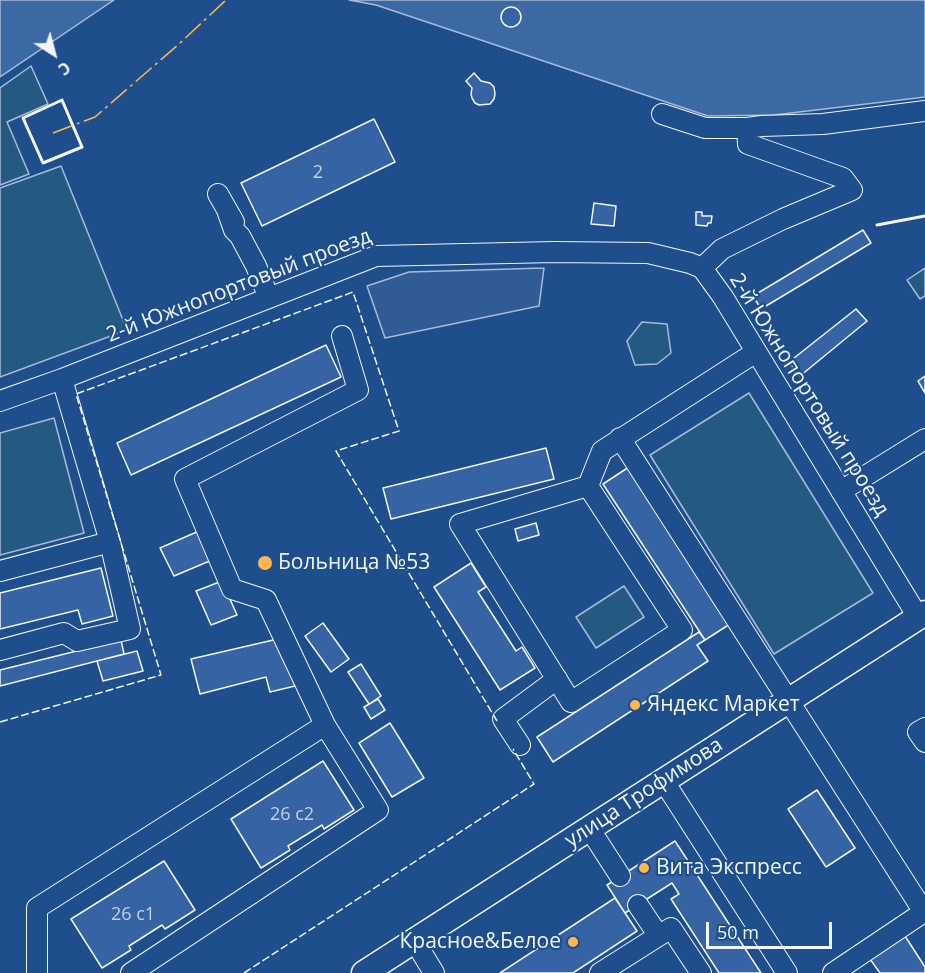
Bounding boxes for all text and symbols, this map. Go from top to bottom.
north arrow [24,24,84,84]
text: С [54,57,75,80]
house number: 2 [313,162,323,184]
street label: 2-й Южнопортовый проезд [103,224,375,348]
street label: 2-й Южнопортовый проезд [724,269,894,521]
place label: Больница №53 [278,550,430,576]
marker: Больница №53 [256,554,274,572]
place label: Яндекс Маркет [647,692,800,718]
marker: Яндекс Маркет [628,698,642,712]
street label: улица Трофимова [560,733,728,853]
house number: 26 с2 [270,804,314,826]
place label: Вита Экспресс [656,855,802,881]
marker: Вита Экспресс [637,861,651,875]
house number: 26 с1 [111,904,155,926]
scale bar [709,910,835,948]
text: 50 m [717,920,759,944]
place label: Красное&Белое [400,929,561,955]
marker: Красное&Белое [566,935,580,949]

